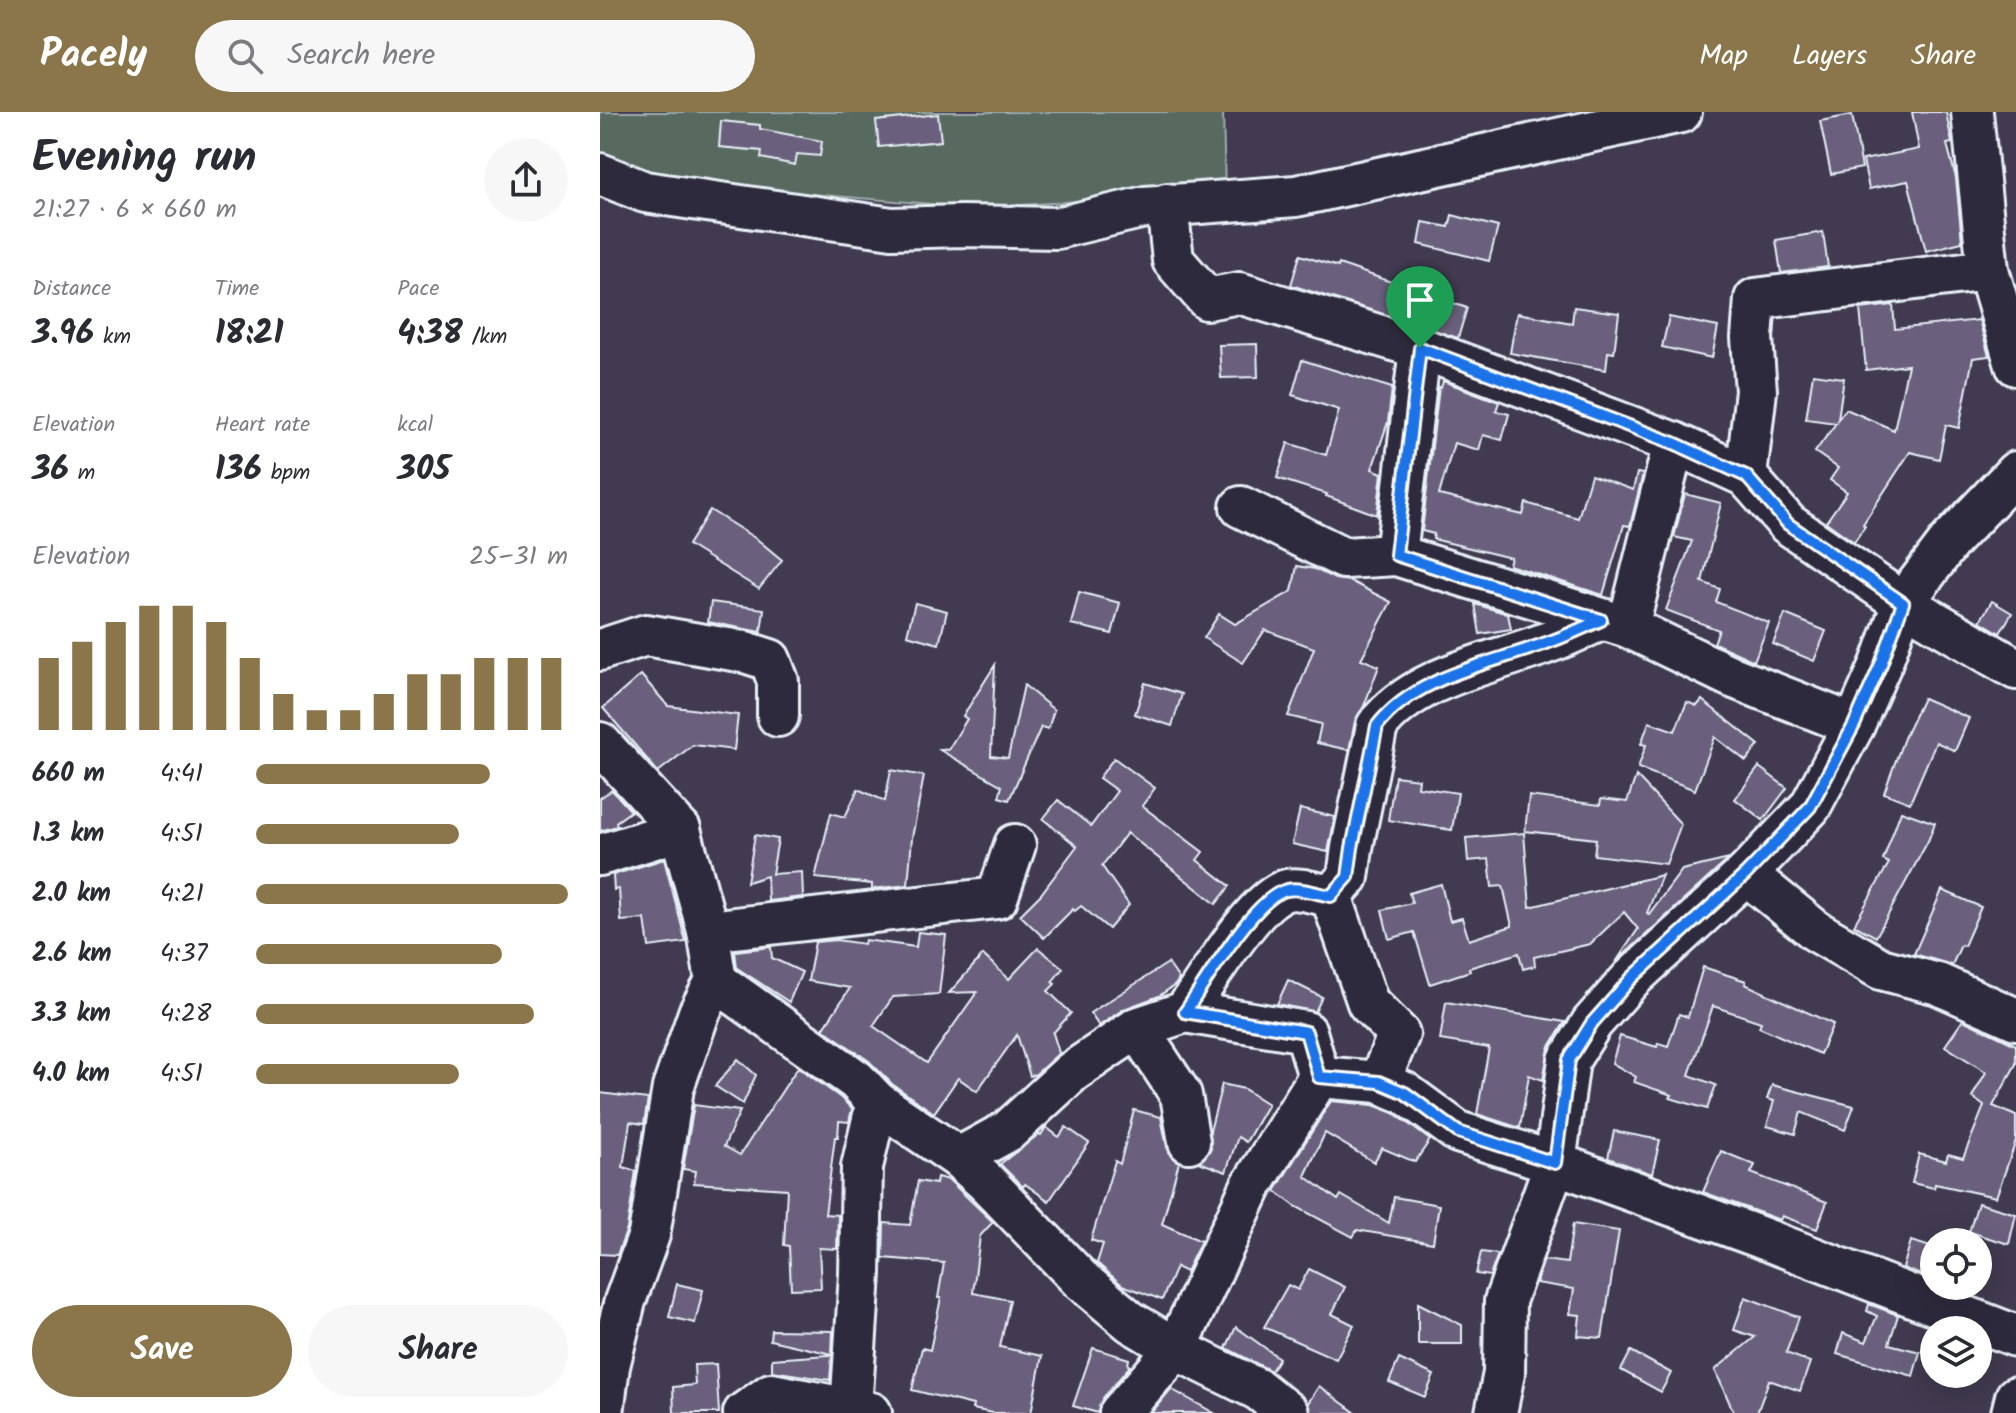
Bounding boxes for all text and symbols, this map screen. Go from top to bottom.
search box [195,20,755,92]
text: Pacely [40,26,147,86]
text: Search here [287,32,435,80]
icon: search [223,34,267,78]
text: Map [1699,34,1748,79]
text: Layers [1792,34,1867,79]
text: Share [1911,34,1976,79]
text: Evening run [32,124,256,194]
button: share [484,138,568,222]
text: 21:27 · 6 × 660 m [32,189,237,231]
pin [1386,266,1454,348]
text: Distance [32,272,111,307]
text: Time [215,272,259,307]
text: Pace [397,272,439,307]
icon: arrive [1398,278,1442,322]
text: 3.96 [32,307,94,361]
text: 18:21 [215,307,283,361]
text: 4:38 [397,307,463,361]
text: km [94,320,131,355]
text: /km [463,320,507,355]
text: Elevation [32,408,115,443]
text: Heart rate [215,408,310,443]
text: kcal [397,408,433,443]
text: 36 [32,443,69,497]
text: 136 [215,443,262,497]
text: 305 [397,443,451,497]
text: m [69,456,95,491]
text: bpm [262,456,310,491]
text: Elevation [32,536,130,578]
text: 25–31 m [469,536,568,578]
text: 660 m [32,753,105,795]
text: 4:41 [160,753,203,795]
text: 1.3 km [32,813,104,855]
text: 4:51 [160,813,203,855]
text: 2.0 km [32,873,111,915]
text: 4:21 [160,873,204,915]
text: 2.6 km [32,933,112,975]
text: 4:37 [160,933,208,975]
text: 3.3 km [32,993,111,1035]
text: 4:28 [160,993,211,1035]
text: 4.0 km [32,1053,110,1095]
text: 4:51 [160,1053,203,1095]
map controls [1920,1228,1992,1388]
button: locate [1920,1228,1992,1300]
button: Save [32,1305,292,1397]
button: Share [308,1305,568,1397]
button: layers [1920,1316,1992,1388]

